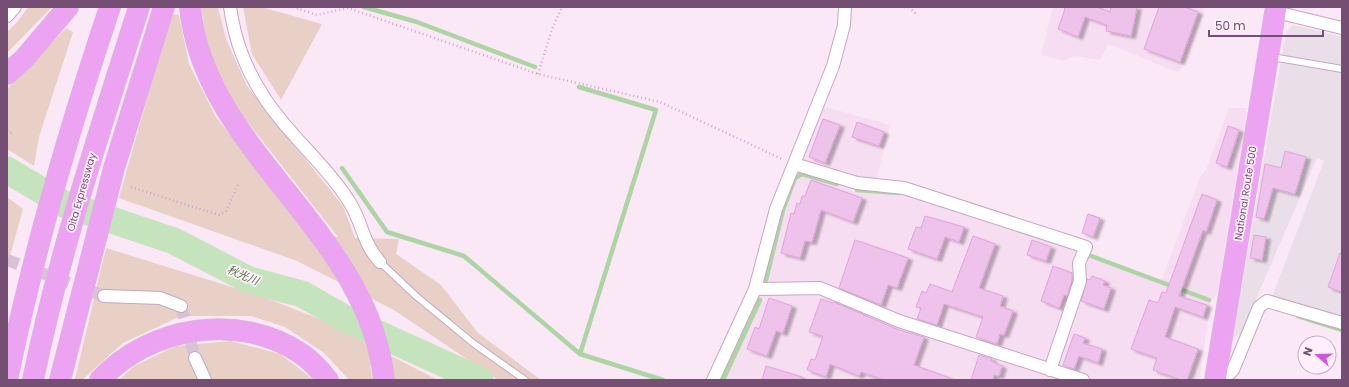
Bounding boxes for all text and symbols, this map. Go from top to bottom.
scale bar [1209,12,1323,38]
text: 50 m [1215,17,1246,34]
street label: National Route 500 [1231,145,1260,241]
street label: Oita Expressway [63,151,100,233]
water label: 秋光川 [225,261,262,289]
north arrow [1297,335,1337,375]
text: N [1299,345,1317,358]

